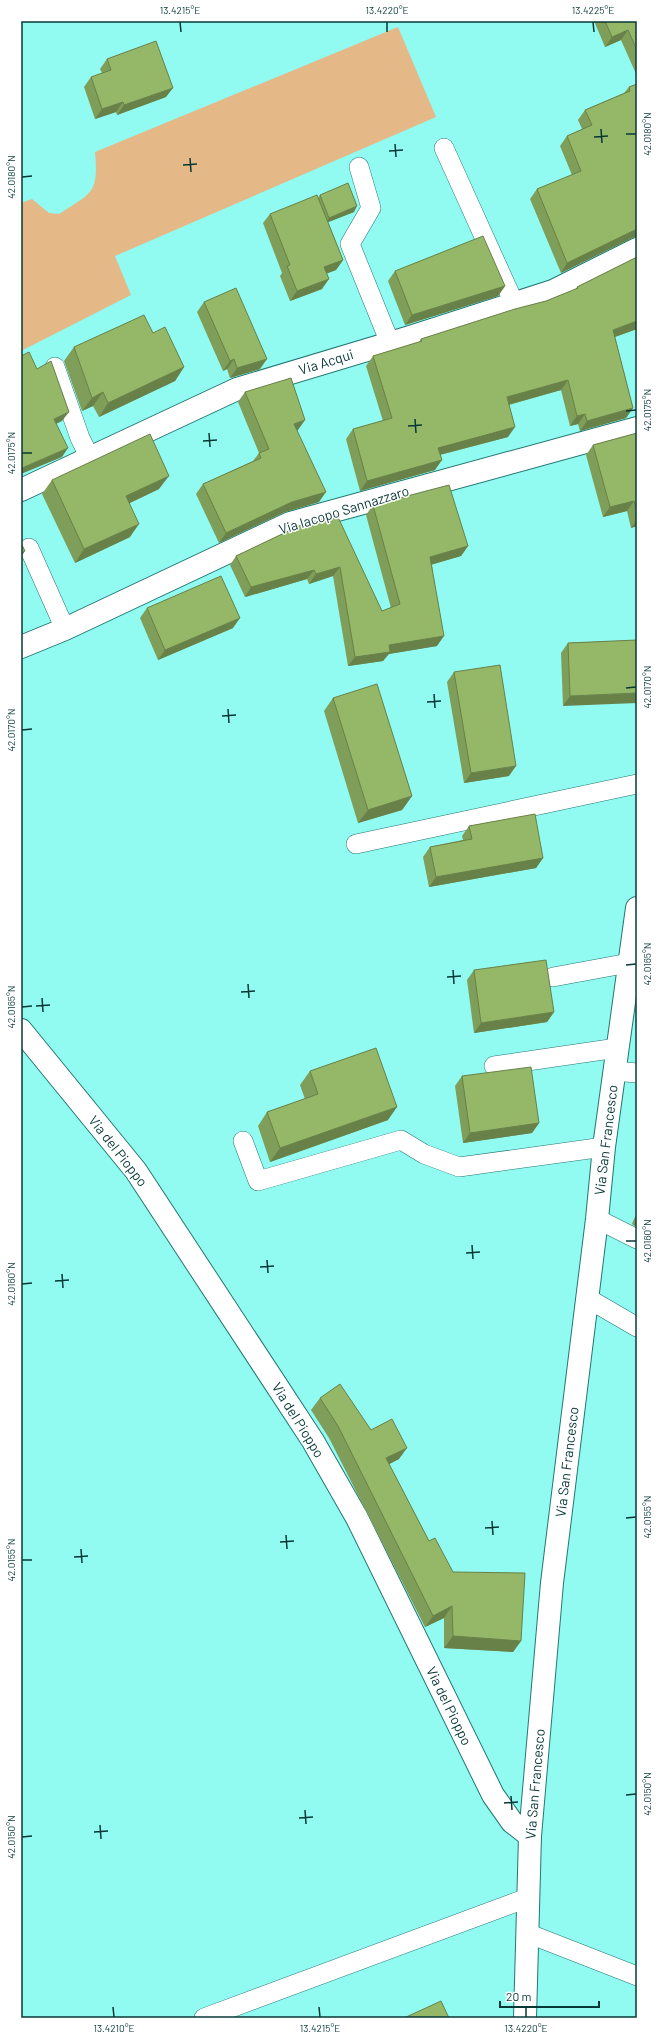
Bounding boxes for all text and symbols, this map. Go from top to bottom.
text: 13.4215°E [160,4,200,16]
text: 13.4220°E [365,4,409,16]
text: 13.4225°E [572,4,614,16]
text: 42.0180°N [641,112,653,156]
text: 42.0180°N [5,155,17,199]
street label: Via Acqui [297,345,355,378]
text: 42.0175°N [641,389,653,431]
text: 42.0175°N [5,432,17,474]
street label: Via Iacopo Sannazzaro [277,482,411,537]
text: 42.0170°N [641,665,653,709]
text: 42.0170°N [5,708,17,752]
text: 42.0165°N [641,942,653,986]
text: 42.0165°N [5,985,17,1029]
street label: Via San Francesco [590,1084,621,1196]
street label: Via del Pioppo [85,1112,151,1190]
text: 42.0160°N [641,1219,653,1263]
text: 42.0160°N [5,1262,17,1306]
street label: Via del Pioppo [269,1379,328,1460]
street label: Via San Francesco [551,1406,582,1518]
text: 42.0155°N [641,1495,653,1539]
text: 42.0155°N [5,1538,17,1582]
street label: Via del Pioppo [423,1664,476,1748]
street label: Via San Francesco [521,1728,548,1840]
text: 42.0150°N [641,1772,653,1816]
text: 42.0150°N [5,1815,17,1859]
scale bar [500,1983,599,2009]
text: 20 m [506,1989,532,2003]
text: 13.4210°E [93,2022,135,2034]
text: 13.4215°E [300,2022,340,2034]
text: 13.4220°E [504,2022,548,2034]

